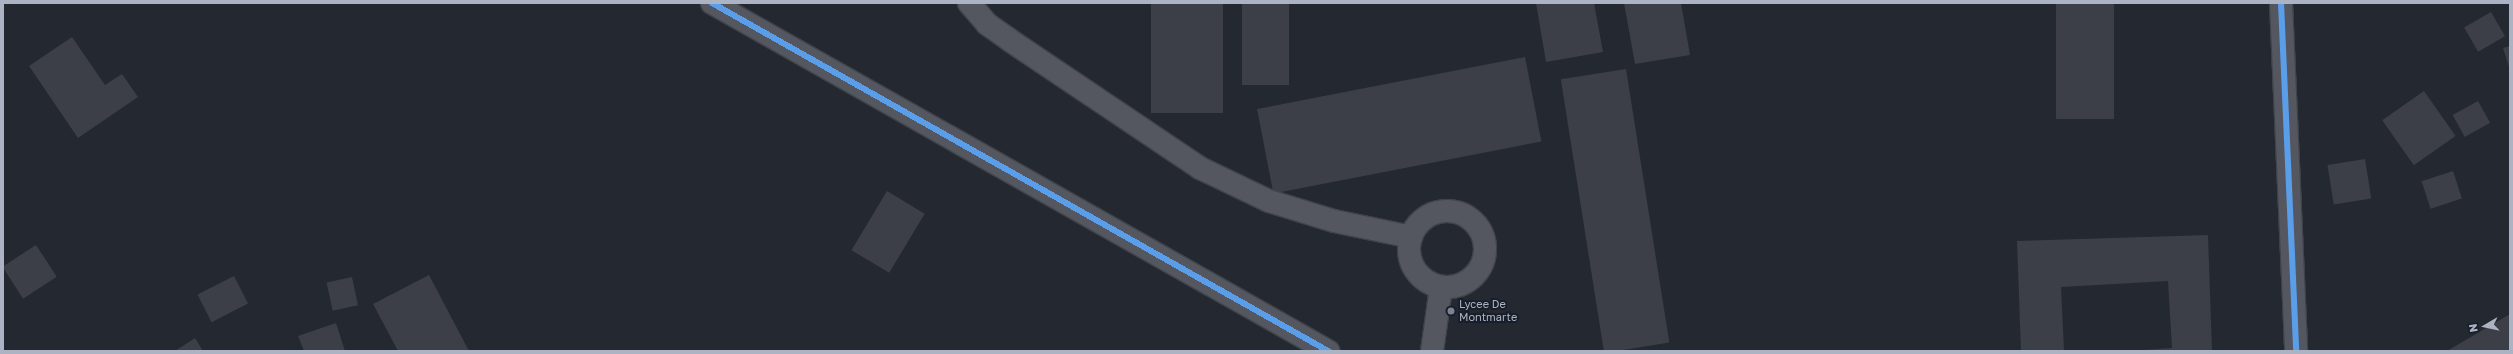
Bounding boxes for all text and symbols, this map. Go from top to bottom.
place label: Lycee De Montmarte [1459,298,1517,324]
marker: Lycee De Montmarte [1446,306,1456,316]
north arrow [2465,306,2505,346]
text: N [2466,323,2480,333]

